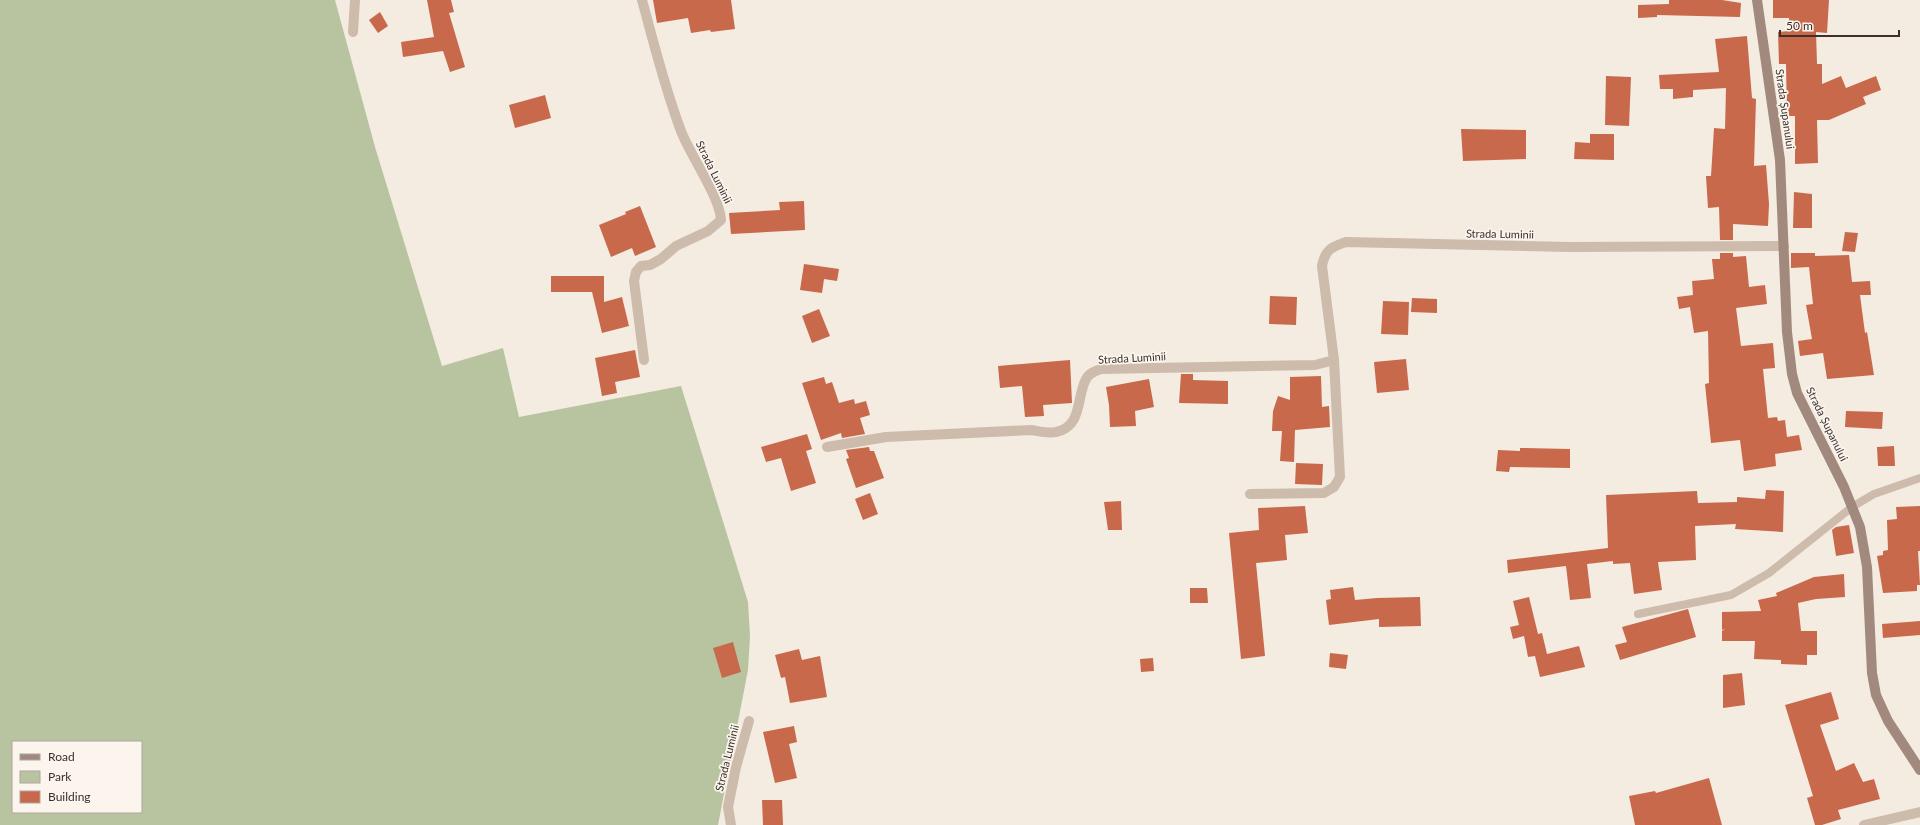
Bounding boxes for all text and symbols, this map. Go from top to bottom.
scale bar [1780,12,1899,38]
text: 50 m [1786,18,1813,33]
street label: Strada Șupanului [1773,68,1798,150]
street label: Strada Luminii [694,138,735,206]
street label: Strada Luminii [1466,226,1535,241]
street label: Strada Luminii [1098,349,1167,366]
street label: Strada Șupanului [1804,385,1851,463]
street label: Strada Luminii [712,723,741,792]
legend [12,741,142,813]
text: Road [48,749,75,764]
text: Park [48,769,72,784]
text: Building [48,789,91,804]

